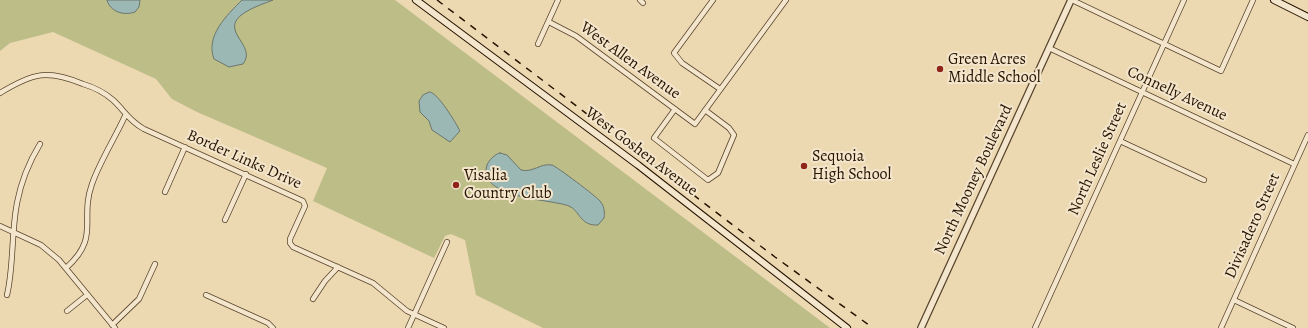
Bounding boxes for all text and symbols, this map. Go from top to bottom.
street label: West Allen Avenue [576,18,684,104]
place label: Green Acres Middle School [948,50,1041,88]
street label: Connelly Avenue [1124,62,1230,126]
marker: Green Acres Middle School [935,64,945,74]
street label: North Leslie Street [1064,99,1132,219]
street label: North Mooney Boulevard [931,102,1017,258]
street label: West Goshen Avenue [581,103,701,201]
street label: Border Links Drive [184,126,304,194]
place label: Sequoia High School [812,147,891,185]
marker: Sequoia High School [799,161,809,171]
place label: Visalia Country Club [464,166,552,204]
street label: Divisadero Street [1221,170,1285,282]
marker: Visalia Country Club [451,180,461,190]

